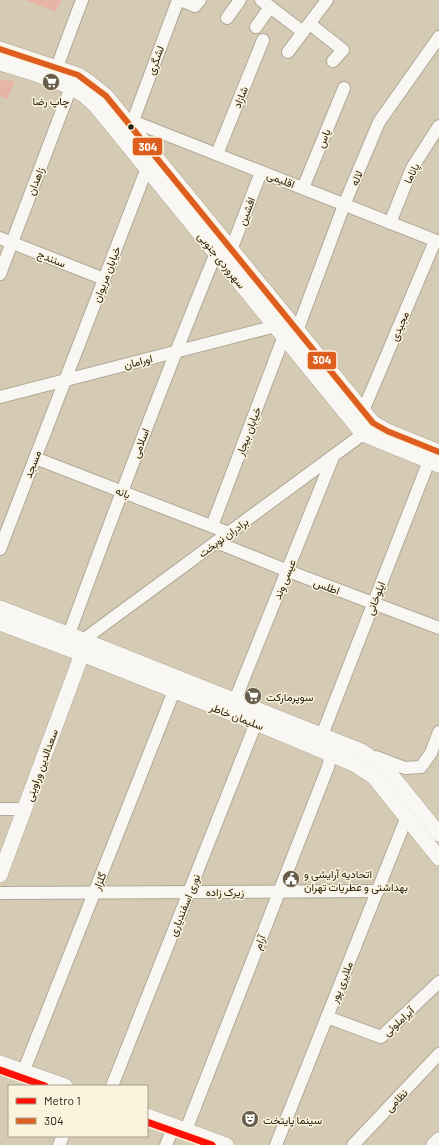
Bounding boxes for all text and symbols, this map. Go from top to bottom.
street label: لشگری [144,44,167,77]
supermarket icon: چاپ رضا [41,72,61,92]
street label: شازاد [230,84,251,110]
place label: چاپ رضا [32,94,70,109]
unlabelled marker [126,122,136,132]
street label: یاس [313,127,334,150]
line badge: 304 [132,137,163,156]
text: 304 [139,140,158,153]
street label: پاناما [401,161,423,186]
street label: زاهدان [24,165,47,197]
street label: اقلیمی [265,168,297,191]
street label: لاله [347,168,365,188]
street label: افشین [235,195,258,227]
street label: سهروردی جنوبی [195,229,249,292]
street label: خیابان مریوان [89,244,124,304]
street label: سنندج [35,246,68,271]
street label: مجیدی [387,309,412,343]
street label: اورامان [122,351,154,372]
line badge: 304 [307,351,337,370]
text: 304 [313,353,332,366]
street label: خیابان بیجار [232,405,264,459]
street label: اسلامی [128,426,153,460]
street label: مسجد [21,448,44,480]
street label: بانه [113,483,132,502]
street label: برادران نوبخت [195,514,251,560]
street label: عیسی وند [270,557,299,601]
street label: اطلس [312,575,342,598]
street label: ایلوخانی [363,579,388,617]
supermarket icon: سوپرمارکت [243,686,263,706]
place label: سوپرمارکت [266,690,314,705]
street label: سلیمان خاطر [207,699,266,733]
street label: سعدالدین وراوینی [22,727,61,803]
place label: اتحادیه آرایشی و بهداشتی و عطریات تهران [304,867,408,894]
public building icon: اتحادیه آرایشی و بهداشتی و عطریات تهران [281,869,301,889]
street label: گلزار [89,870,109,893]
street label: نوری اسفندیاری [166,872,203,938]
street label: زیرک زاده [206,885,245,899]
street label: آرام [250,931,270,952]
street label: ملایری پور [327,959,357,1006]
street label: آیراملوئی [380,1003,418,1039]
legend [8,1085,148,1137]
street label: نظامی [382,1086,411,1115]
text: Metro 1 [44,1093,81,1107]
theatre icon: سینما پایتخت [240,1109,260,1129]
text: 304 [44,1113,64,1127]
place label: سینما پایتخت [263,1113,322,1128]

